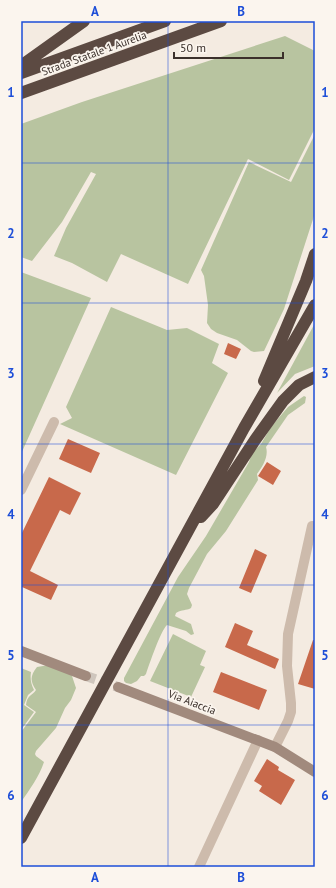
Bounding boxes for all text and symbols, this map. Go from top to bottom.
text: A [91,3,99,20]
text: B [237,3,245,20]
street label: Strada Statale 1 Aurelia [39,27,149,79]
scale bar [174,34,283,60]
text: 50 m [180,40,206,55]
text: 1 [7,84,15,101]
text: 1 [321,84,329,101]
text: 2 [7,225,15,242]
text: 2 [321,225,329,242]
text: 3 [7,365,15,382]
text: 3 [321,365,329,382]
text: 4 [7,506,15,523]
text: 4 [321,506,329,523]
text: 5 [7,647,15,664]
text: 5 [321,647,329,664]
street label: Via Aiaccia [165,686,218,718]
text: 6 [7,787,15,804]
text: 6 [321,787,329,804]
text: A [91,869,99,886]
text: B [237,869,245,886]

